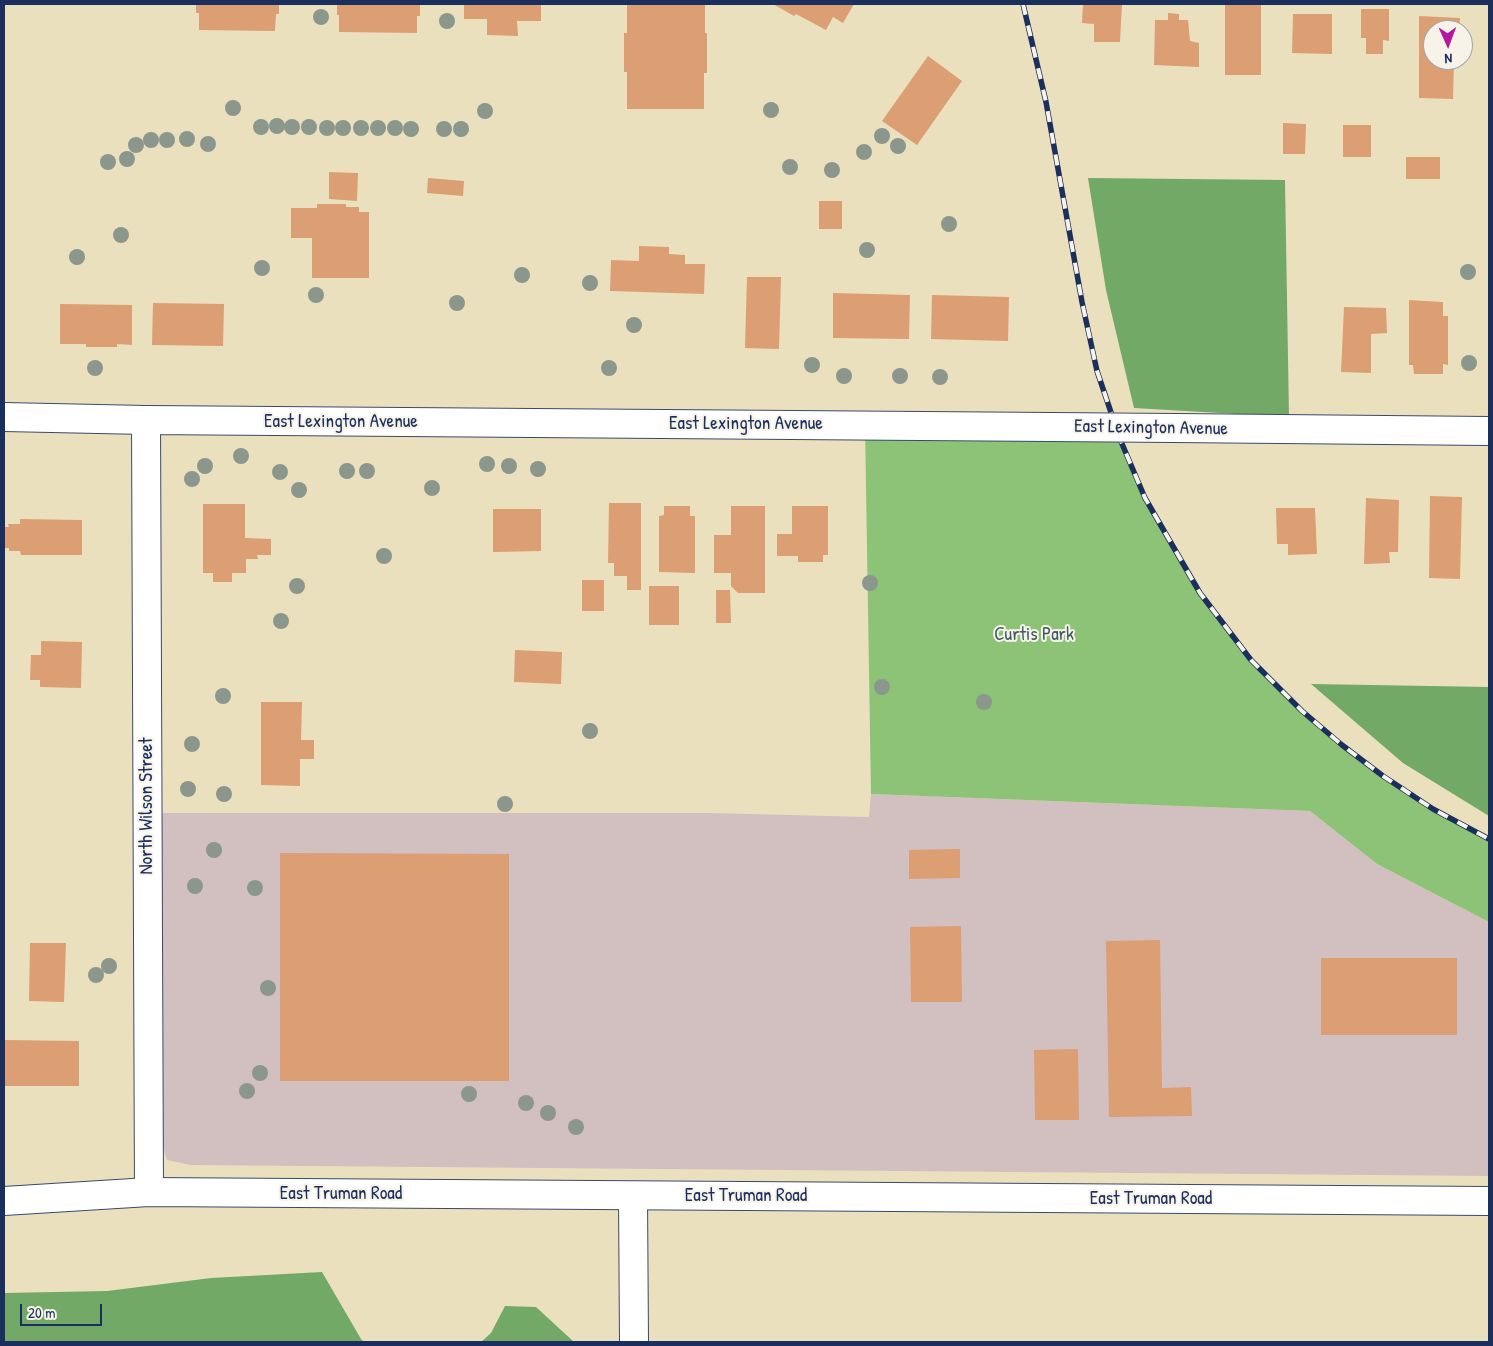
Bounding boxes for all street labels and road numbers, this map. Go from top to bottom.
street label: East Lexington Avenue [264,411,418,433]
street label: East Lexington Avenue [669,413,823,435]
street label: East Lexington Avenue [1074,415,1228,441]
street label: North Wilson Street [136,737,158,875]
street label: East Truman Road [280,1183,402,1205]
street label: East Truman Road [685,1185,807,1207]
street label: East Truman Road [1090,1188,1212,1210]

